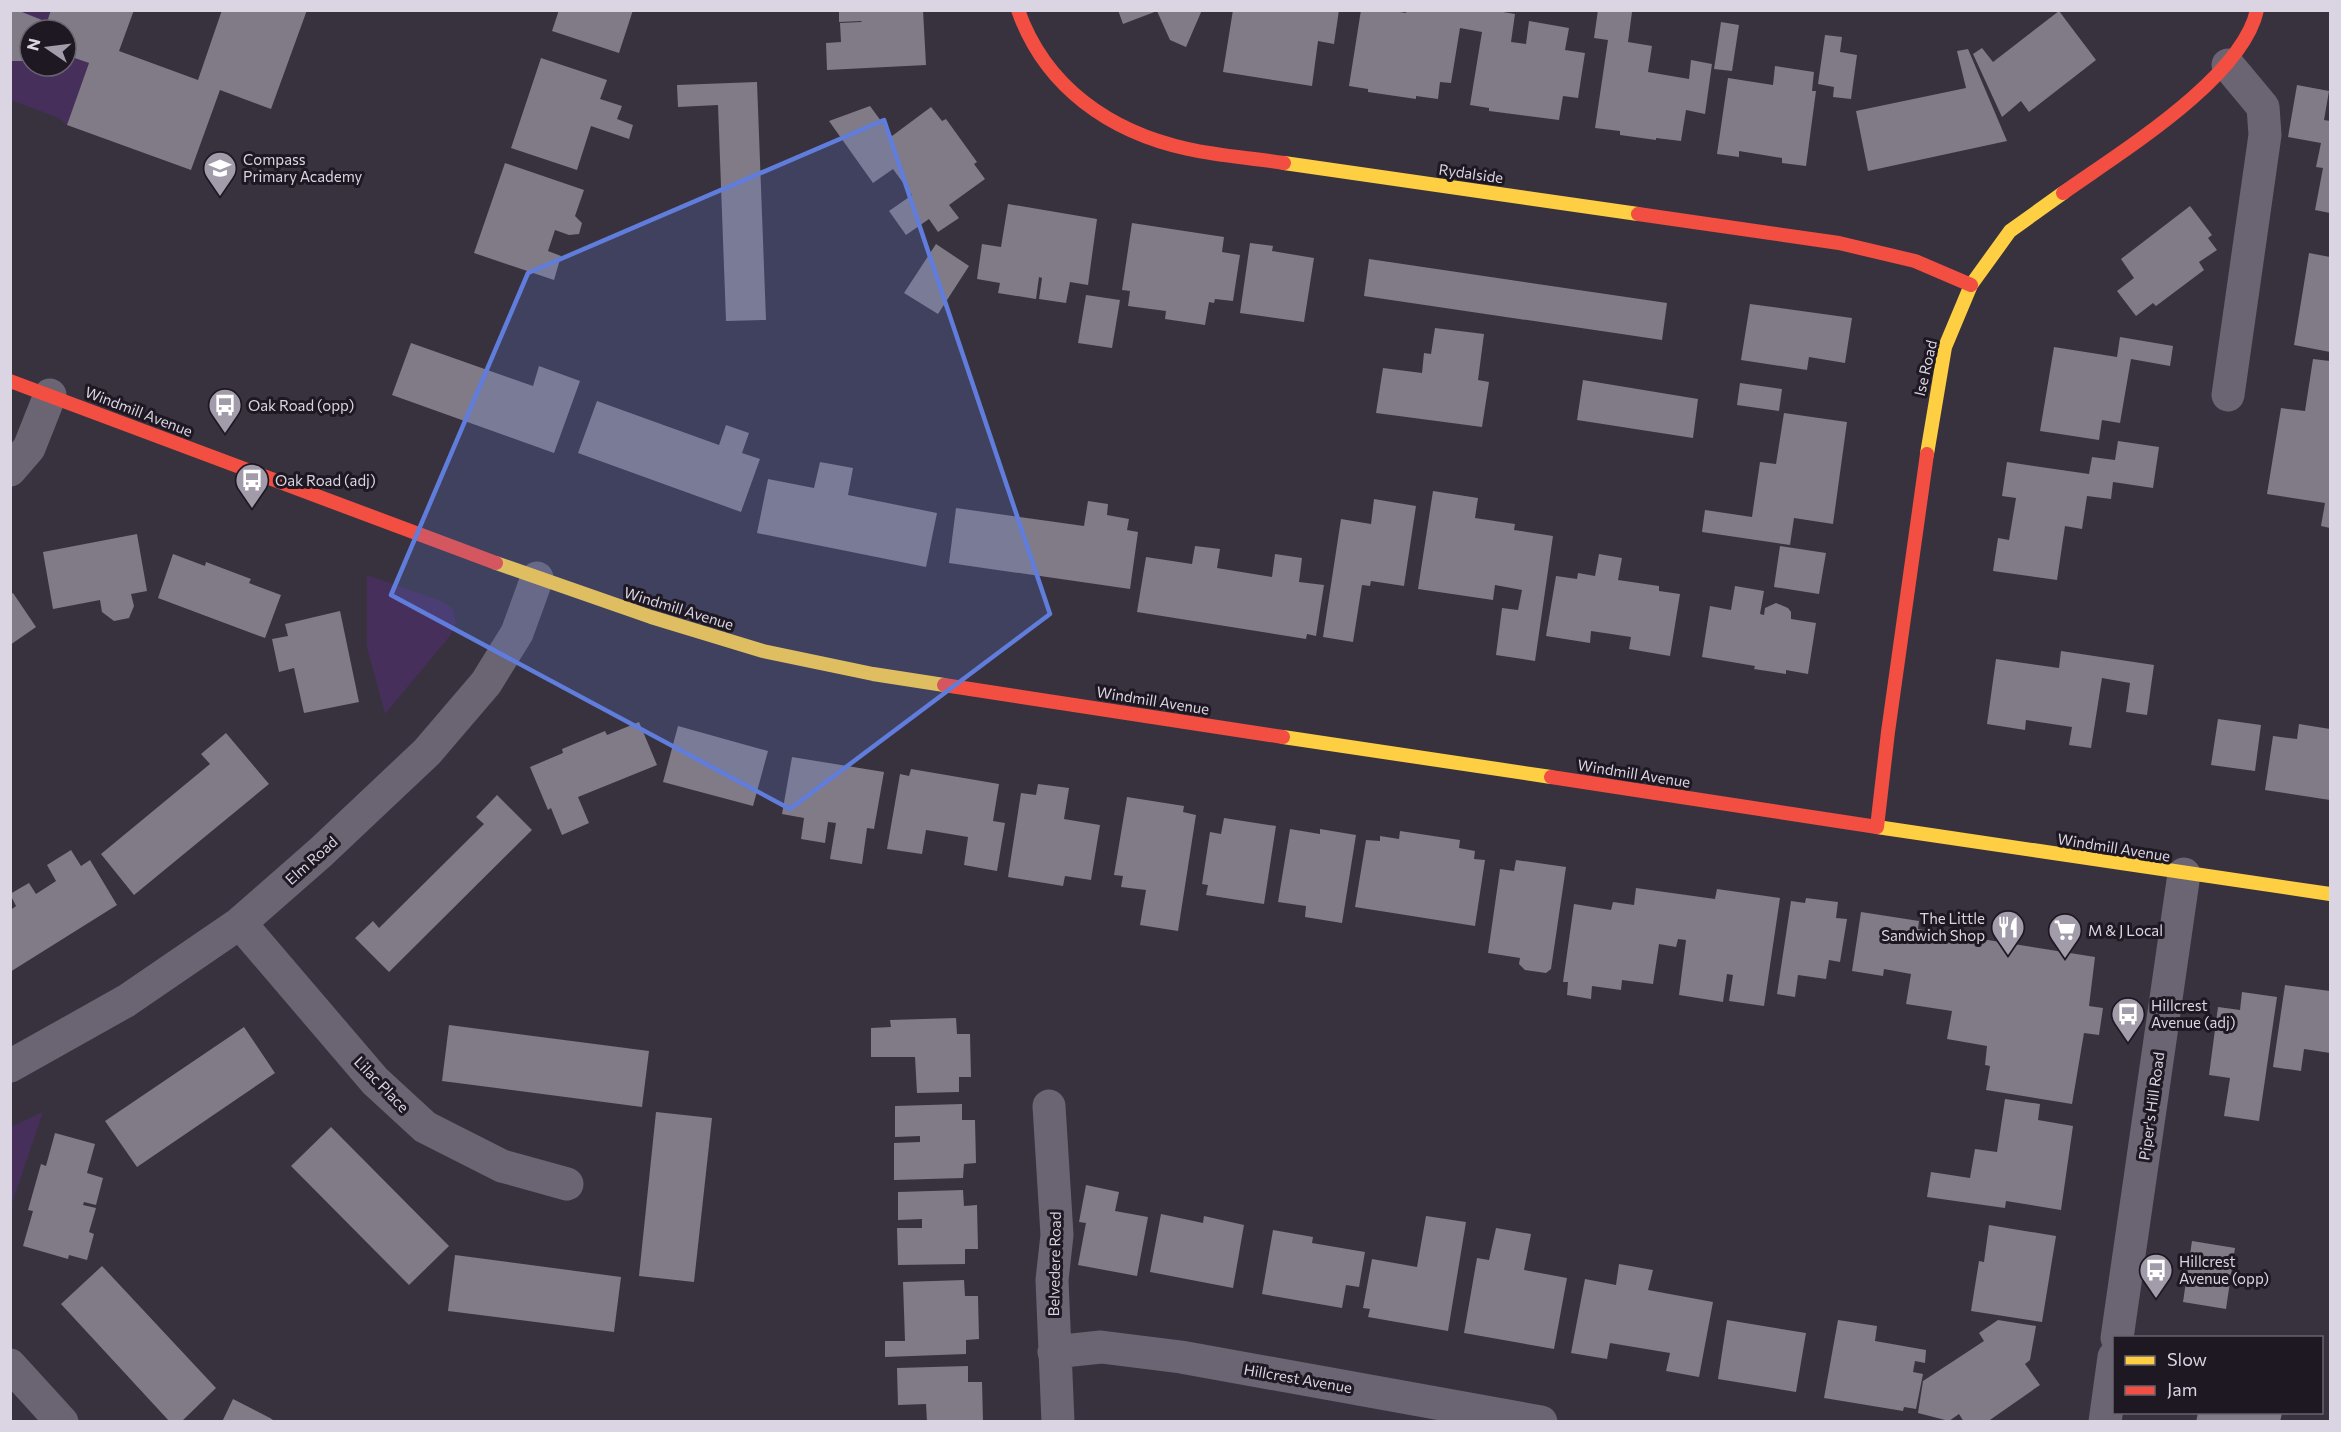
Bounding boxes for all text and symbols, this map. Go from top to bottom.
north arrow [18,18,78,78]
text: N [22,36,44,52]
school or university icon: Compass Primary Academy [202,150,238,197]
place label: Compass Primary Academy [243,150,363,185]
street label: Rydalside [1438,160,1505,186]
street label: Ise Road [1910,338,1940,398]
street label: Windmill Avenue [83,382,195,440]
bus stop icon: Oak Road (opp) [207,387,243,434]
place label: Oak Road (opp) [248,396,354,414]
bus stop icon: Oak Road (adj) [234,462,270,509]
place label: Oak Road (adj) [275,471,376,489]
street label: Windmill Avenue [622,583,736,633]
street label: Windmill Avenue [1095,682,1211,718]
street label: Windmill Avenue [1576,755,1692,791]
street label: Windmill Avenue [2056,829,2172,865]
street label: Elm Road [281,832,341,888]
place label: The Little Sandwich Shop [1881,909,1985,944]
restaurant icon: The Little Sandwich Shop [1990,909,2026,956]
supermarket icon: M & J Local [2047,912,2083,959]
place label: M & J Local [2088,921,2163,939]
bus stop icon: Hillcrest Avenue (adj) [2110,996,2146,1043]
place label: Hillcrest Avenue (adj) [2151,996,2236,1031]
street label: Piper's Hill Road [2134,1051,2168,1161]
street label: Lilac Place [351,1052,413,1116]
street label: Belvedere Road [1044,1211,1064,1317]
bus stop icon: Hillcrest Avenue (opp) [2138,1252,2174,1299]
place label: Hillcrest Avenue (opp) [2179,1252,2269,1287]
legend [2113,1336,2323,1414]
text: Slow [2167,1348,2207,1370]
street label: Hillcrest Avenue [1242,1360,1354,1396]
text: Jam [2167,1378,2197,1400]

